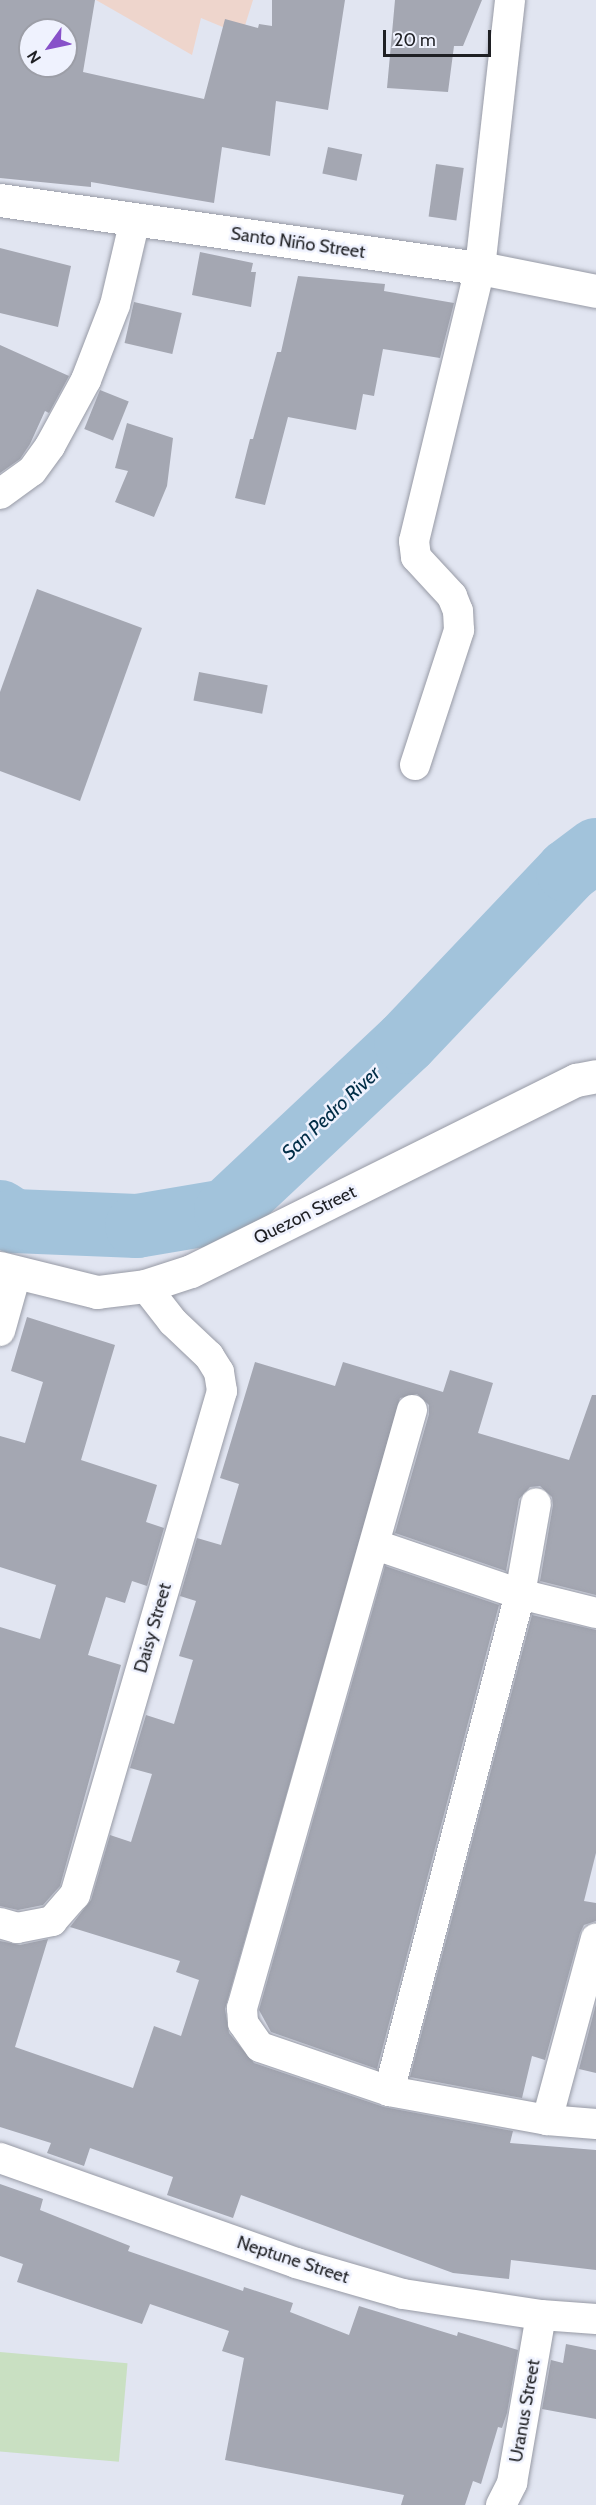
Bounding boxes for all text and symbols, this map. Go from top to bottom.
north arrow [18,18,78,78]
scale bar [386,18,494,56]
text: 20 m [394,29,436,51]
text: N [23,47,45,67]
street label: Santo Niño Street [229,223,367,263]
water label: San Pedro River [277,1061,385,1165]
street label: Quezon Street [250,1181,360,1249]
street label: Daisy Street [130,1581,176,1675]
street label: Neptune Street [234,2232,352,2288]
street label: Uranus Street [505,2358,545,2464]

